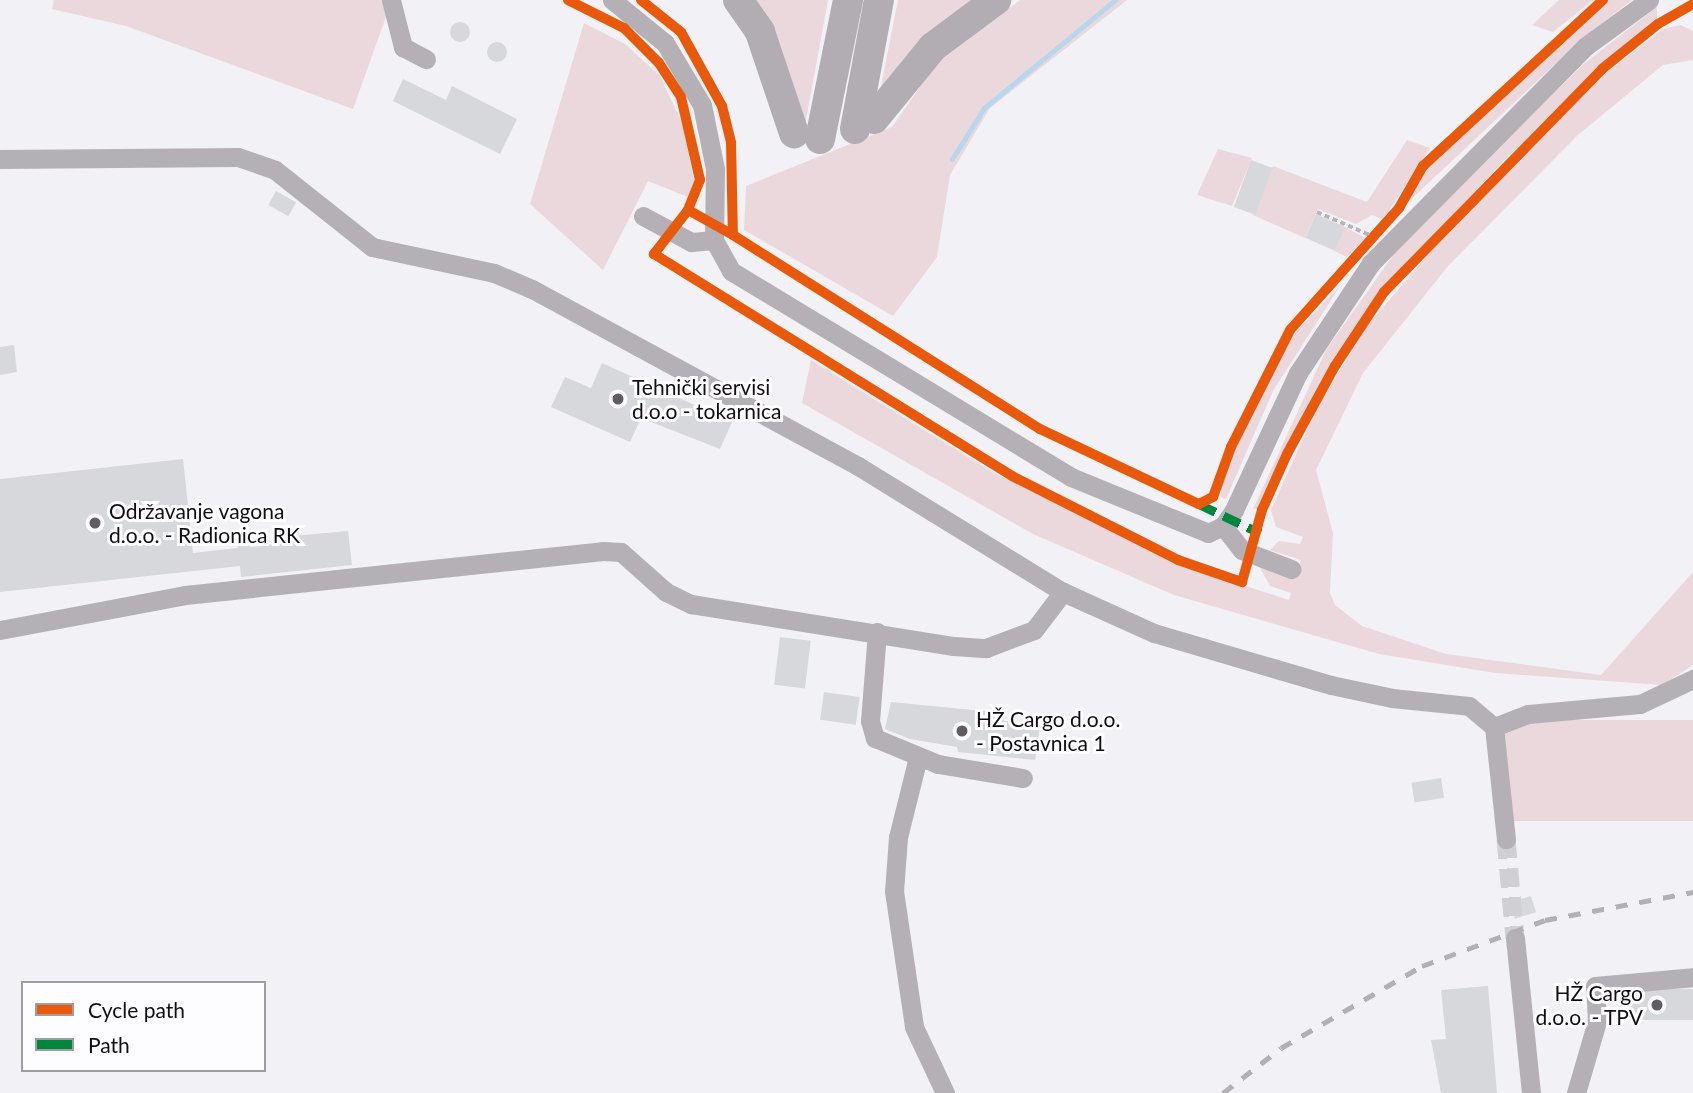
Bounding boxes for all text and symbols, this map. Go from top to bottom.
place label: Tehnički servisi d.o.o - tokarnica [632,374,781,424]
marker: Tehnički servisi d.o.o - tokarnica [610,391,626,407]
place label: Održavanje vagona d.o.o. - Radionica RK [109,498,300,548]
marker: Održavanje vagona d.o.o. - Radionica RK [87,515,103,531]
place label: HŽ Cargo d.o.o. - Postavnica 1 [976,706,1120,756]
marker: HŽ Cargo d.o.o. - Postavnica 1 [954,723,970,739]
place label: HŽ Cargo d.o.o. - TPV [1535,980,1643,1030]
legend [21,981,266,1072]
text: Cycle path [88,997,185,1022]
marker: HŽ Cargo d.o.o. - TPV [1649,997,1665,1013]
text: Path [88,1032,130,1057]

